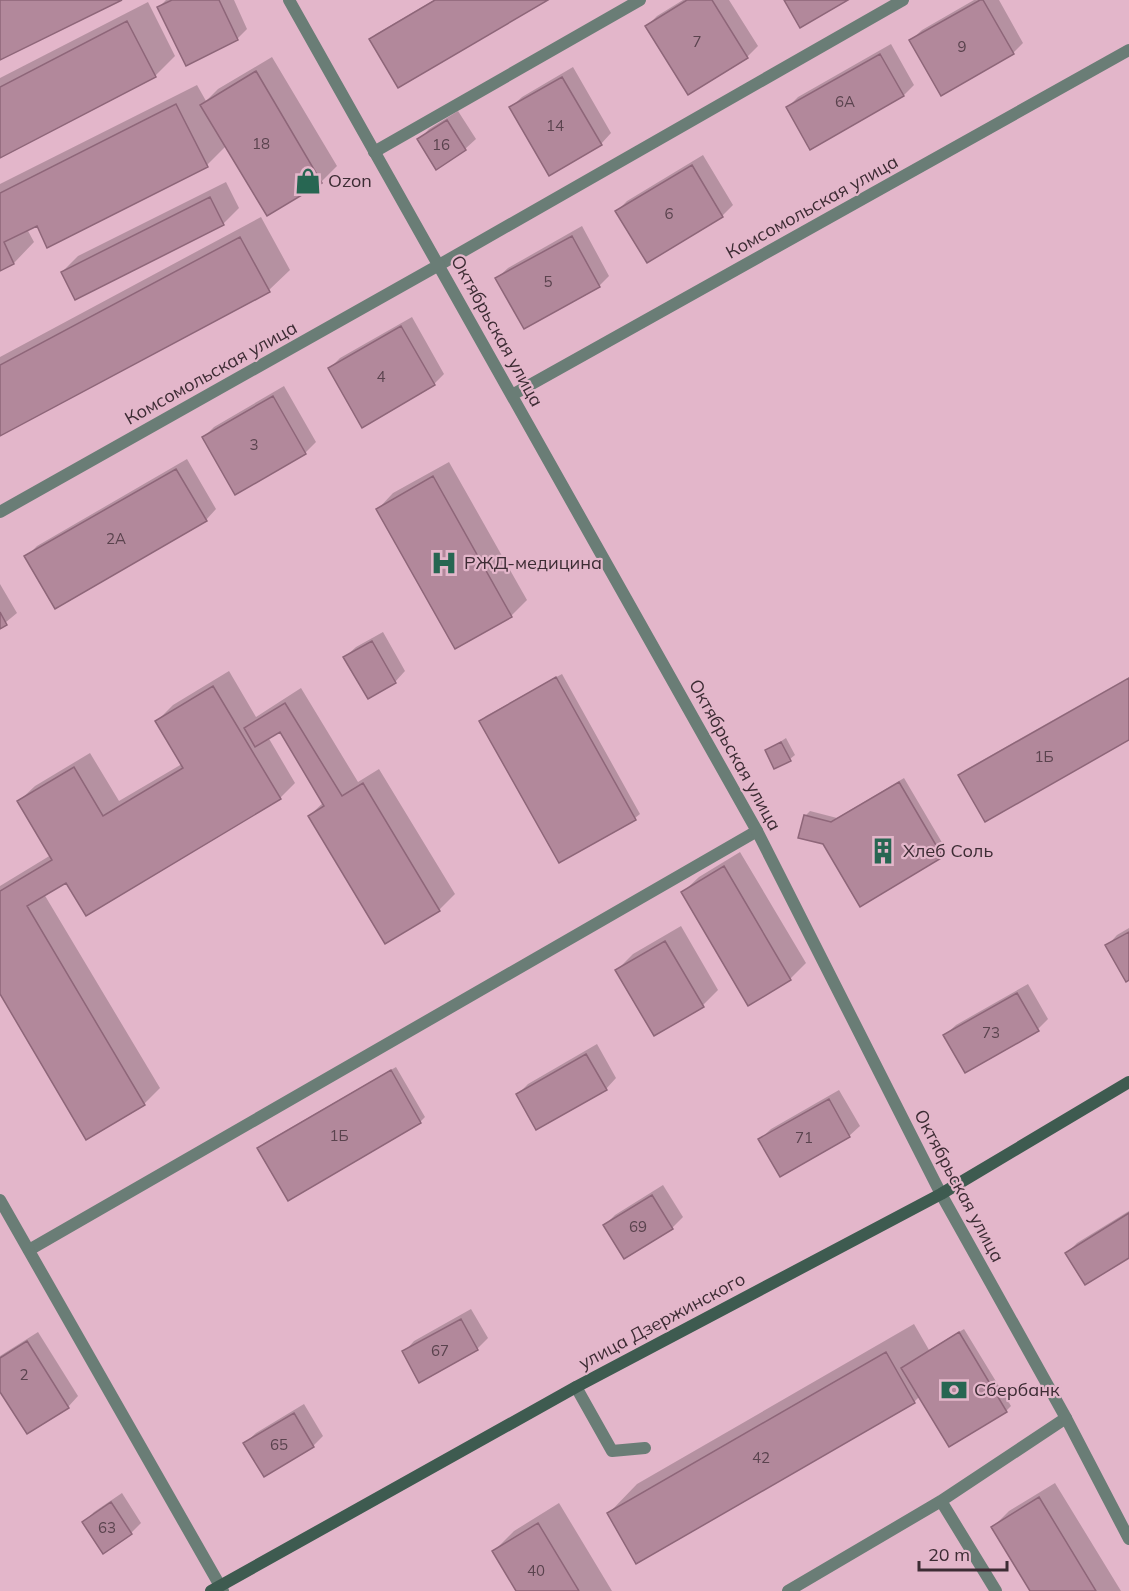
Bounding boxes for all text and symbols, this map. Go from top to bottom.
house number: 7 [692,32,702,51]
house number: 9 [957,37,967,56]
house number: 6А [835,92,855,111]
house number: 14 [546,116,564,135]
house number: 18 [252,134,270,153]
house number: 16 [432,135,450,154]
street label: Комсомольская улица [722,150,902,264]
shop icon: Ozon [293,166,323,196]
place label: Ozon [328,169,372,192]
house number: 6 [664,204,674,223]
street label: Октябрьская улица [446,251,549,411]
house number: 5 [543,272,553,291]
street label: Комсомольская улица [121,316,301,430]
house number: 4 [376,367,386,386]
house number: 3 [249,435,259,454]
house number: 2А [106,529,126,548]
hospital icon: РЖД-медицина [429,548,459,578]
place label: РЖД-медицина [464,551,602,574]
street label: Октябрьская улица [684,675,787,835]
house number: 1Б [1034,747,1054,766]
building icon: Хлеб Соль [868,836,898,866]
place label: Хлеб Соль [903,839,993,862]
house number: 73 [982,1023,1000,1042]
street label: Октябрьская улица [909,1105,1009,1266]
house number: 1Б [329,1126,349,1145]
house number: 71 [795,1128,813,1147]
house number: 69 [629,1217,647,1236]
street label: улица Дзержинского [575,1267,749,1374]
house number: 67 [431,1341,449,1360]
house number: 2 [19,1365,29,1384]
bank icon: Сбербанк [939,1375,969,1405]
place label: Сбербанк [974,1378,1060,1401]
house number: 65 [270,1435,288,1454]
house number: 42 [752,1448,770,1467]
house number: 63 [98,1518,116,1537]
scale bar [919,1534,1008,1572]
text: 20 m [928,1543,970,1566]
house number: 40 [527,1561,545,1580]

